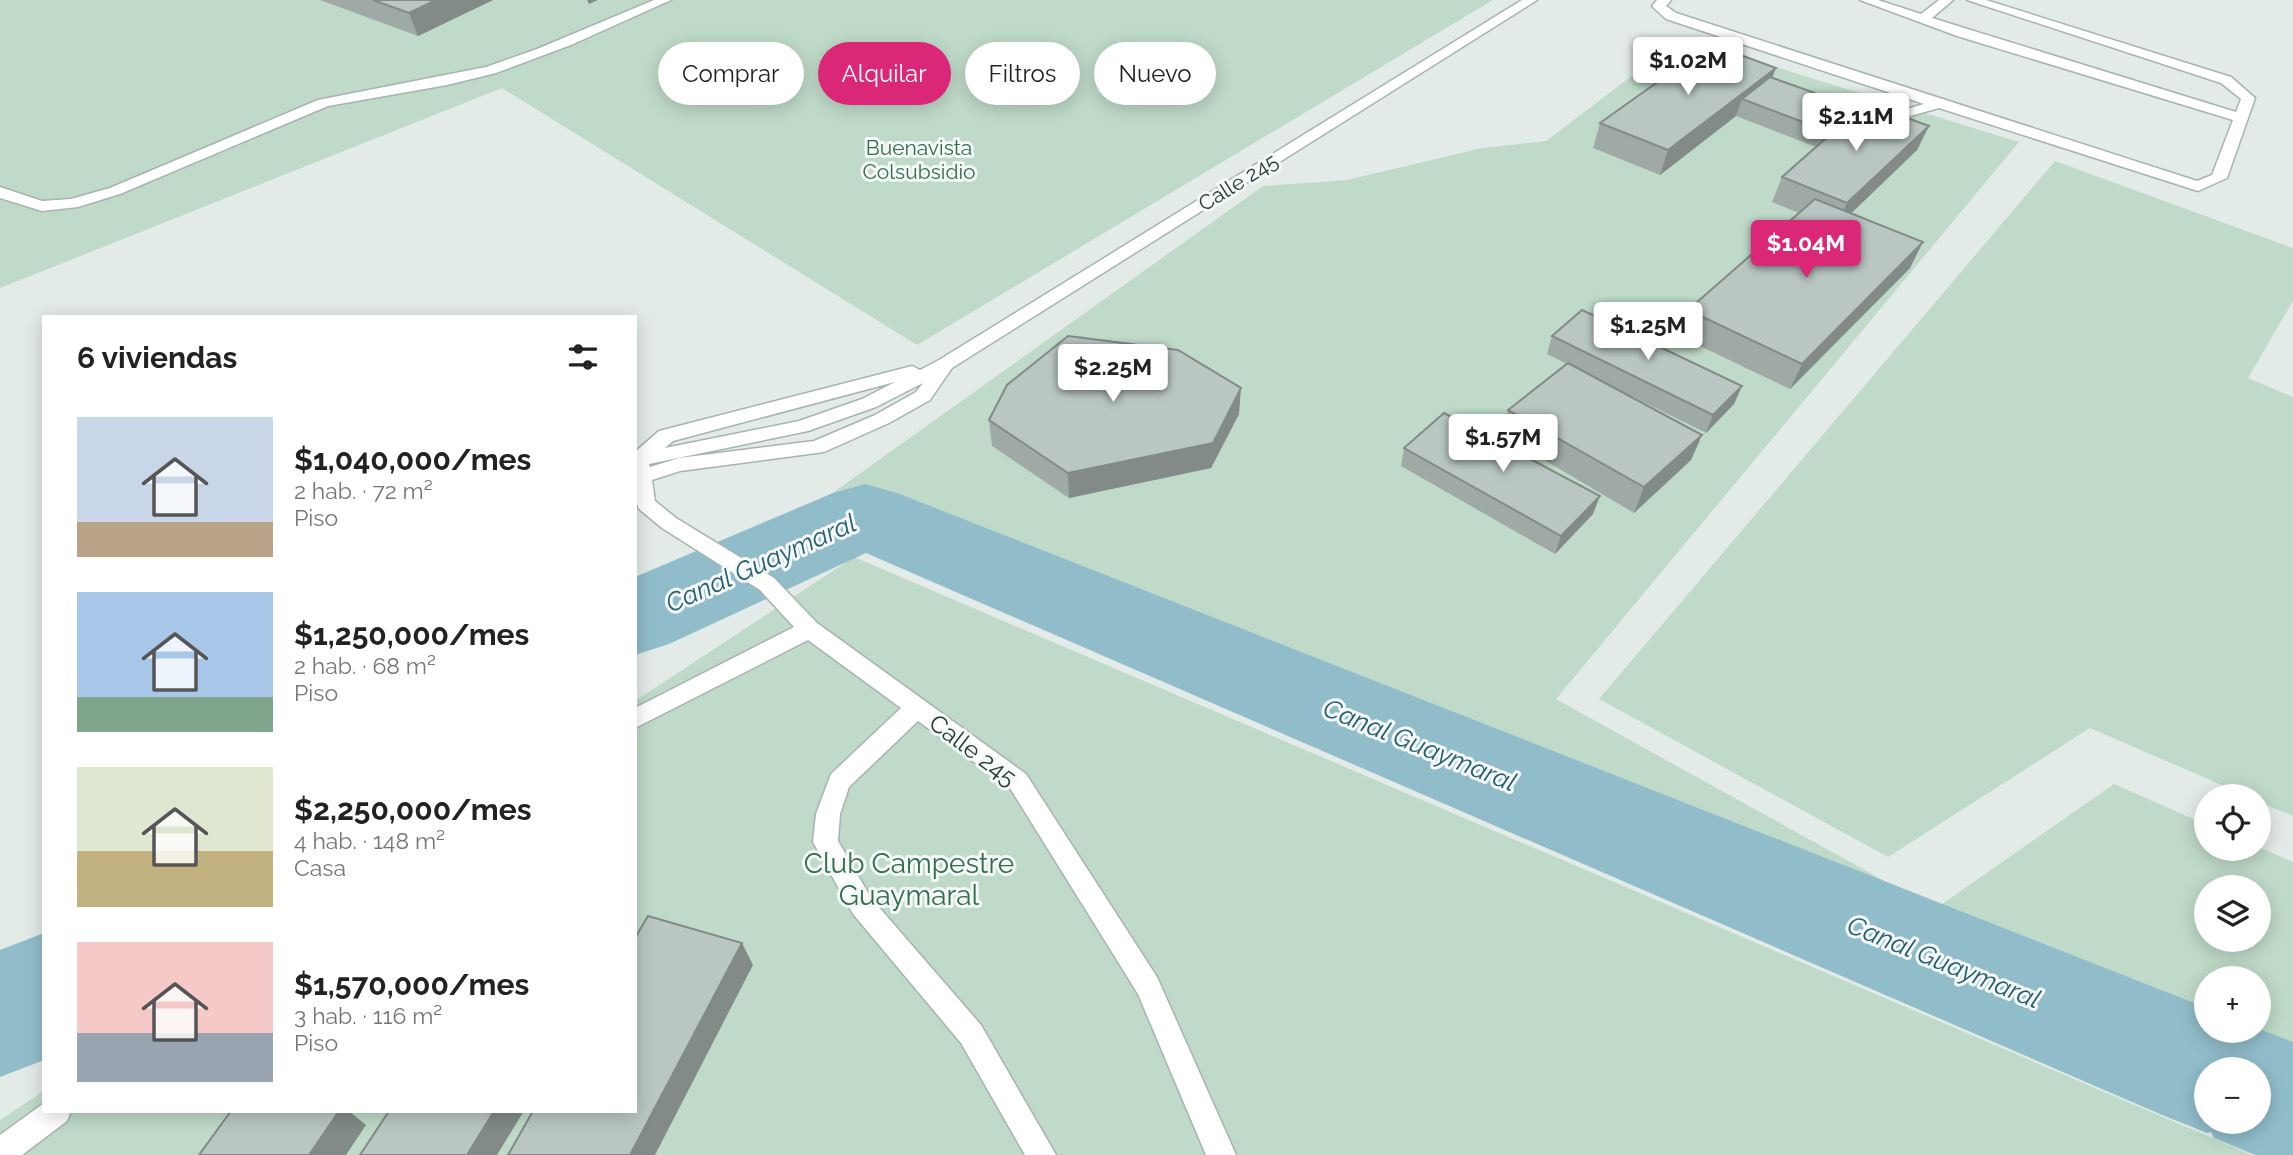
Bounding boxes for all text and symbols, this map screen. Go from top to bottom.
pin: $1.02M [1631,38,1745,97]
chip: Comprar [658,42,804,105]
chip: Alquilar [818,42,951,105]
chip: Filtros [965,42,1080,105]
chip: Nuevo [1094,42,1216,105]
text: $1.02M [1649,46,1727,73]
pin: $2.11M [1799,94,1913,153]
text: $2.11M [1818,102,1894,129]
park label: Buenavista Colsubsidio [862,135,976,184]
street label: Calle 245 [1194,148,1282,216]
pin: $1.04M [1749,220,1863,280]
text: $1.04M [1767,229,1845,256]
pin: $1.25M [1591,302,1705,362]
text: $1.25M [1610,311,1686,338]
icon: filters [564,338,602,376]
text: 6 viviendas [77,340,237,375]
pin: $2.25M [1056,344,1170,404]
text: $2.25M [1074,353,1152,380]
pin: $1.57M [1446,414,1560,474]
text: $1.57M [1465,423,1541,450]
text: $1,040,000/mes [294,442,531,477]
icon: home [133,445,217,529]
text: 2 hab. · 72 m² [294,477,433,504]
text: Piso [294,504,338,531]
water label: Canal Guaymaral [661,507,861,619]
text: $1,250,000/mes [294,617,529,652]
icon: home [133,620,217,704]
text: 2 hab. · 68 m² [294,652,436,679]
text: Piso [294,679,338,706]
water label: Canal Guaymaral [1319,693,1521,797]
street label: Calle 245 [924,708,1022,792]
map controls [2194,784,2271,1134]
button: locate [2194,784,2271,861]
text: $2,250,000/mes [294,792,531,827]
icon: home [133,795,217,879]
text: 4 hab. · 148 m² [294,827,445,854]
park label: Club Campestre Guaymaral [804,847,1014,912]
text: Casa [294,854,346,881]
button: layers [2194,875,2271,952]
water label: Canal Guaymaral [1843,910,2045,1014]
button: + [2194,966,2271,1043]
text: $1,570,000/mes [294,967,529,1002]
icon: home [133,970,217,1054]
text: 3 hab. · 116 m² [294,1002,442,1029]
text: Piso [294,1029,338,1056]
button: − [2194,1057,2271,1134]

